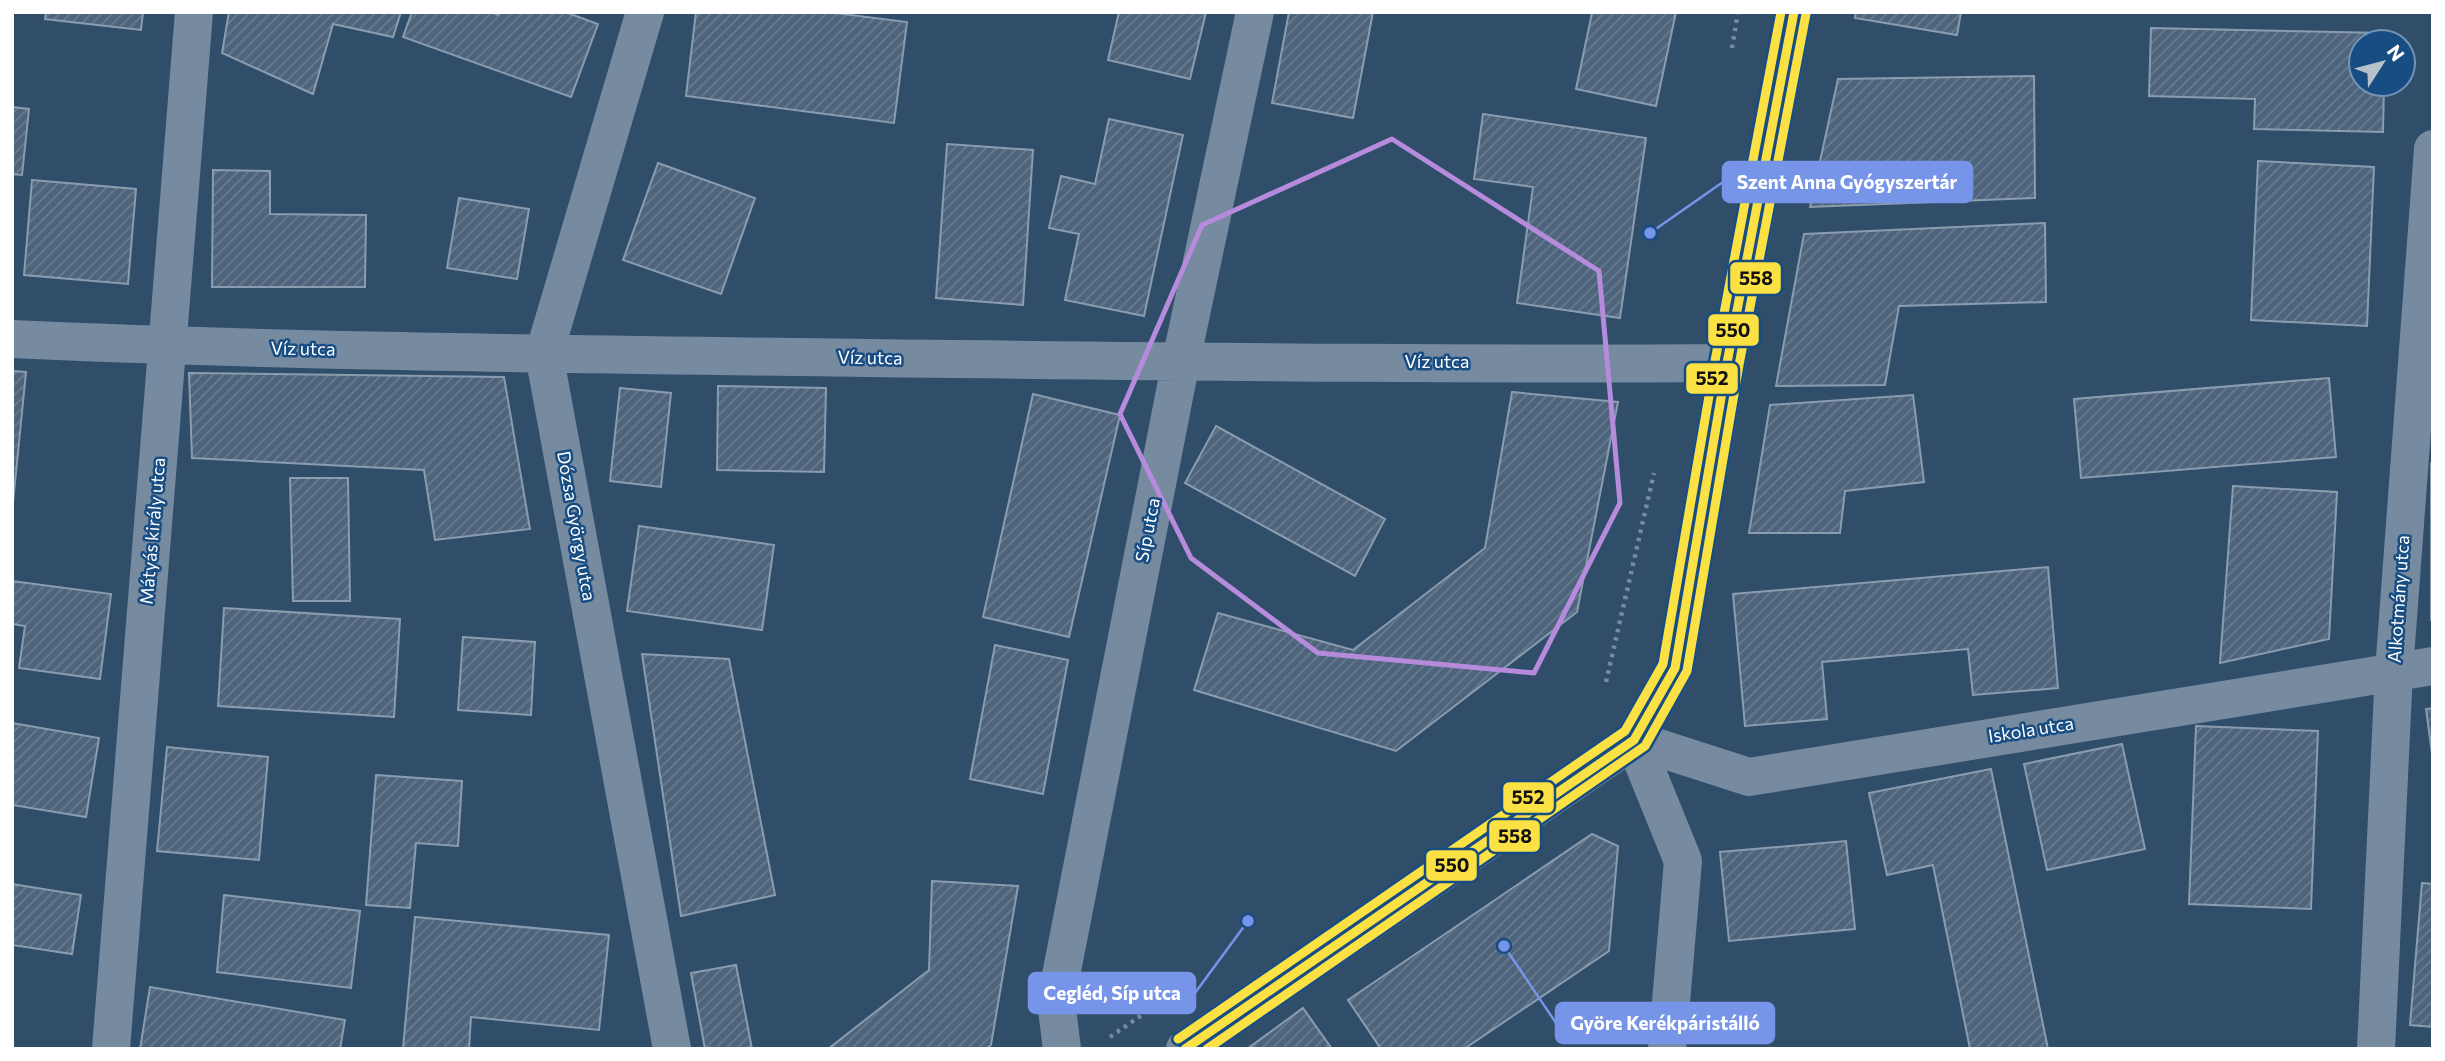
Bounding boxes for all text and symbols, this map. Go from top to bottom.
north arrow [2347,28,2417,98]
text: N [2383,40,2410,65]
callout: Szent Anna Gyógyszertár [1723,162,1972,202]
text: Szent Anna Gyógyszertár [1737,170,1957,193]
line badge: 558 [1729,261,1782,295]
text: 558 [1739,266,1773,289]
line badge: 550 [1707,313,1760,347]
text: 550 [1716,318,1750,341]
street label: Víz utca [270,336,336,360]
street label: Víz utca [837,345,903,369]
street label: Víz utca [1405,350,1469,372]
line badge: 552 [1685,362,1739,395]
text: 552 [1696,366,1728,389]
street label: Dózsa György utca [553,449,601,603]
street label: Mátyás király utca [135,456,169,605]
street label: Síp utca [1130,496,1164,564]
street label: Alkotmány utca [2383,534,2413,663]
street label: Iskola utca [1986,711,2075,747]
line badge: 552 [1502,781,1555,814]
text: 552 [1512,785,1544,808]
line badge: 558 [1488,819,1541,853]
text: 558 [1498,824,1532,847]
line badge: 550 [1425,849,1478,882]
text: 550 [1435,853,1469,876]
callout: Cegléd, Síp utca [1029,973,1195,1013]
text: Cegléd, Síp utca [1043,981,1181,1004]
callout: Györe Kerékpáristálló [1556,1003,1774,1043]
text: Györe Kerékpáristálló [1570,1011,1760,1034]

